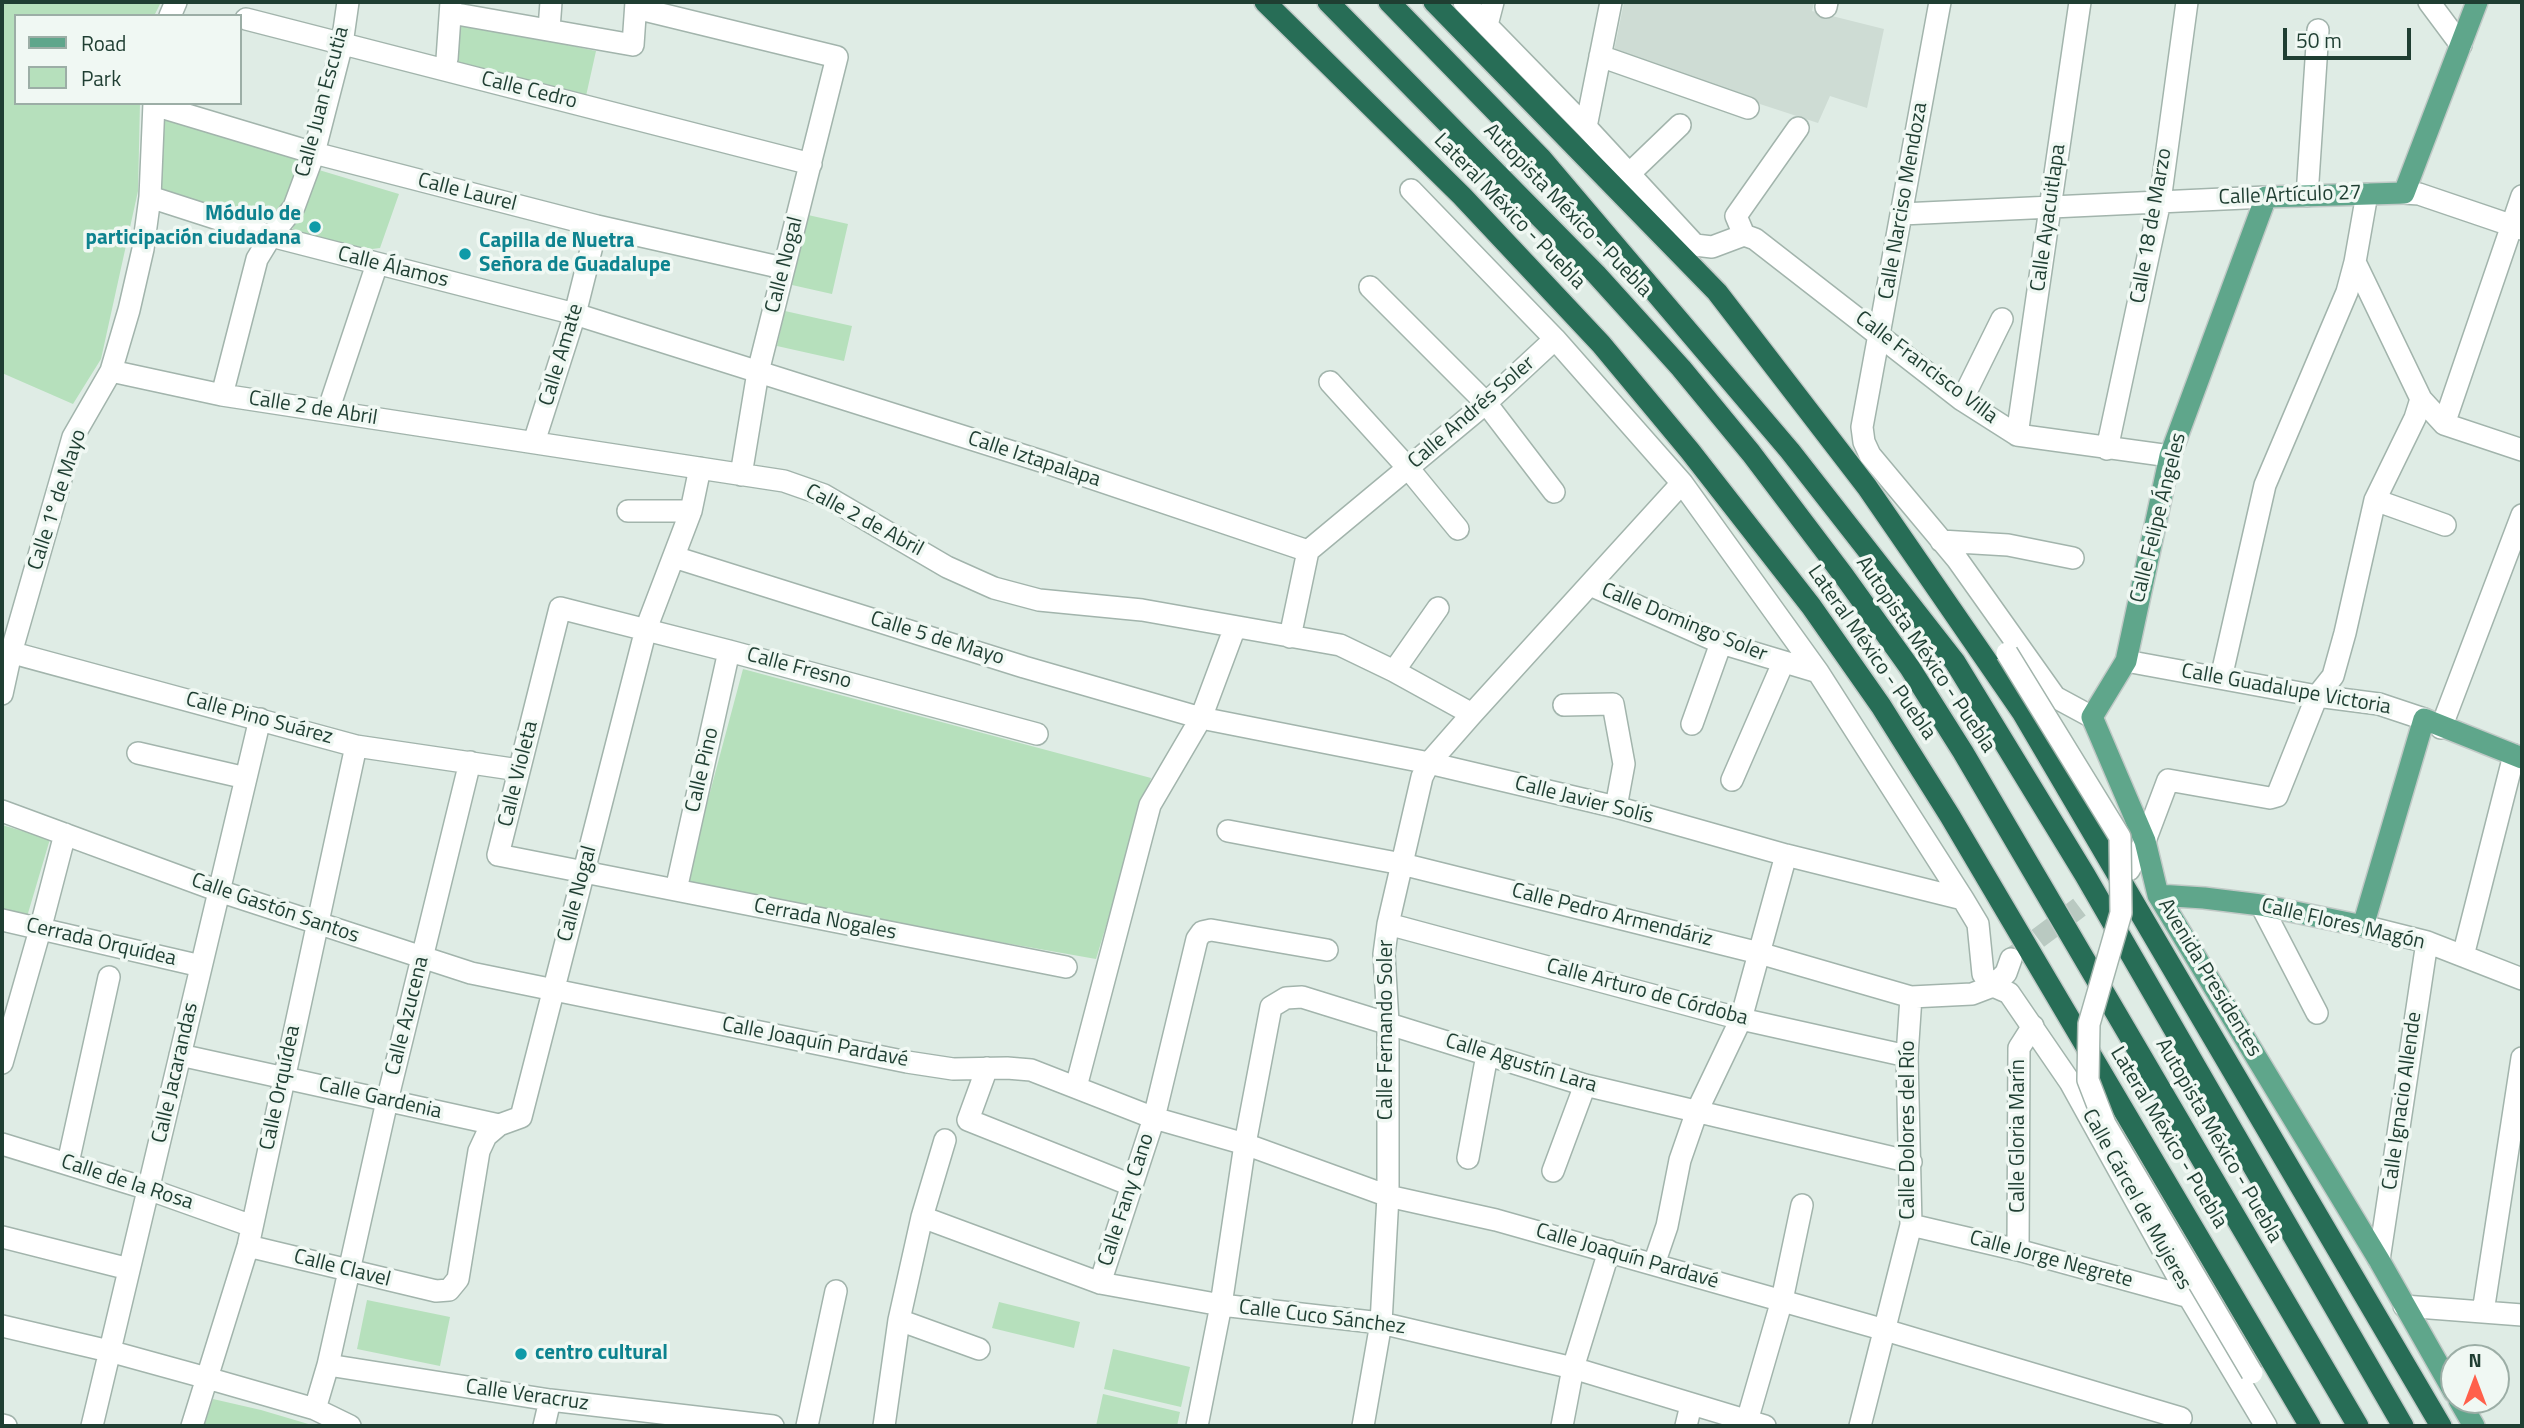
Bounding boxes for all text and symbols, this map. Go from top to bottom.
legend [14,14,242,105]
scale bar [2286,14,2414,58]
street label: Calle Juan Escutia [291,24,355,180]
text: 50 m [2296,24,2342,56]
text: Road [81,27,126,59]
text: Park [81,62,121,94]
street label: Calle Cedro [478,67,580,115]
street label: Calle Narciso Mendoza [1874,101,1934,301]
street label: Autopista México - Puebla [1478,119,1656,303]
street label: Lateral México - Puebla [1428,129,1590,295]
street label: Calle Ayacuitlapa [2026,143,2072,293]
street label: Calle 18 de Marzo [2126,146,2178,306]
street label: Calle Laurel [415,169,519,217]
street label: Calle Artículo 27 [2218,181,2362,211]
place label: Módulo de participación ciudadana [86,202,301,252]
street label: Calle Nogal [761,214,809,316]
marker: Módulo de participación ciudadana [307,219,323,235]
place label: Capilla de Nuetra Señora de Guadalupe [479,229,671,279]
street label: Calle Álamos [335,242,451,294]
marker: Capilla de Nuetra Señora de Guadalupe [457,246,473,262]
street label: Calle Amate [535,301,589,409]
street label: Calle Francisco Villa [1850,306,2002,430]
street label: Calle Andrés Soler [1404,351,1540,475]
street label: Calle 2 de Abril [247,386,379,432]
street label: Calle 1º de Mayo [23,426,93,574]
street label: Calle Iztapalapa [964,427,1104,493]
street label: Calle Felipe Ángeles [2126,430,2192,606]
street label: Calle 2 de Abril [801,479,927,563]
street label: Autopista México - Puebla [1850,552,2000,758]
street label: Lateral México - Puebla [1801,561,1941,745]
street label: Calle Domingo Soler [1597,578,1771,668]
street label: Calle 5 de Mayo [867,607,1007,671]
street label: Calle Fresno [744,643,854,695]
street label: Calle Guadalupe Victoria [2179,659,2393,721]
street label: Calle Pino Suárez [183,687,335,751]
street label: Calle Violeta [494,719,544,829]
street label: Calle Pino [681,725,725,815]
street label: Calle Javier Solís [1512,772,1656,830]
street label: Calle Nogal [553,843,603,945]
street label: Calle Gastón Santos [188,868,362,950]
street label: Calle Pedro Armendáriz [1509,879,1715,953]
street label: Cerrada Nogales [752,894,898,946]
street label: Avenida Presidentes [2152,894,2266,1062]
street label: Calle Flores Magón [2259,894,2427,956]
street label: Cerrada Orquídea [24,914,178,972]
street label: Calle Fernando Soler [1374,940,1400,1120]
street label: Calle Azucena [381,954,435,1078]
street label: Calle Arturo de Córdoba [1544,954,1750,1032]
street label: Calle Jacarandas [148,1000,204,1146]
street label: Calle Ignacio Allende [2378,1010,2428,1192]
street label: Calle Joaquín Pardavé [720,1013,910,1073]
street label: Calle Orquídea [255,1023,307,1153]
street label: Calle Agustín Lara [1442,1029,1600,1099]
street label: Autopista México - Puebla [2149,1035,2287,1247]
street label: Calle Dolores del Río [1896,1040,1922,1220]
street label: Lateral México - Puebla [2104,1043,2232,1233]
street label: Calle Gloria Marín [2006,1059,2032,1213]
street label: Calle Gardenia [316,1073,444,1125]
street label: Calle Cárcel de Mujeres [2076,1105,2196,1295]
street label: Calle Fany Cano [1094,1130,1160,1270]
street label: Calle de la Rosa [58,1150,196,1216]
street label: Calle Joaquín Pardavé [1533,1219,1721,1295]
street label: Calle Jorge Negrete [1967,1226,2135,1294]
street label: Calle Clavel [291,1245,393,1293]
street label: Calle Cuco Sánchez [1237,1295,1407,1341]
place label: centro cultural [535,1341,668,1367]
north arrow [2440,1344,2510,1414]
text: N [2468,1345,2482,1374]
marker: centro cultural [513,1346,529,1362]
street label: Calle Veracruz [464,1375,590,1417]

